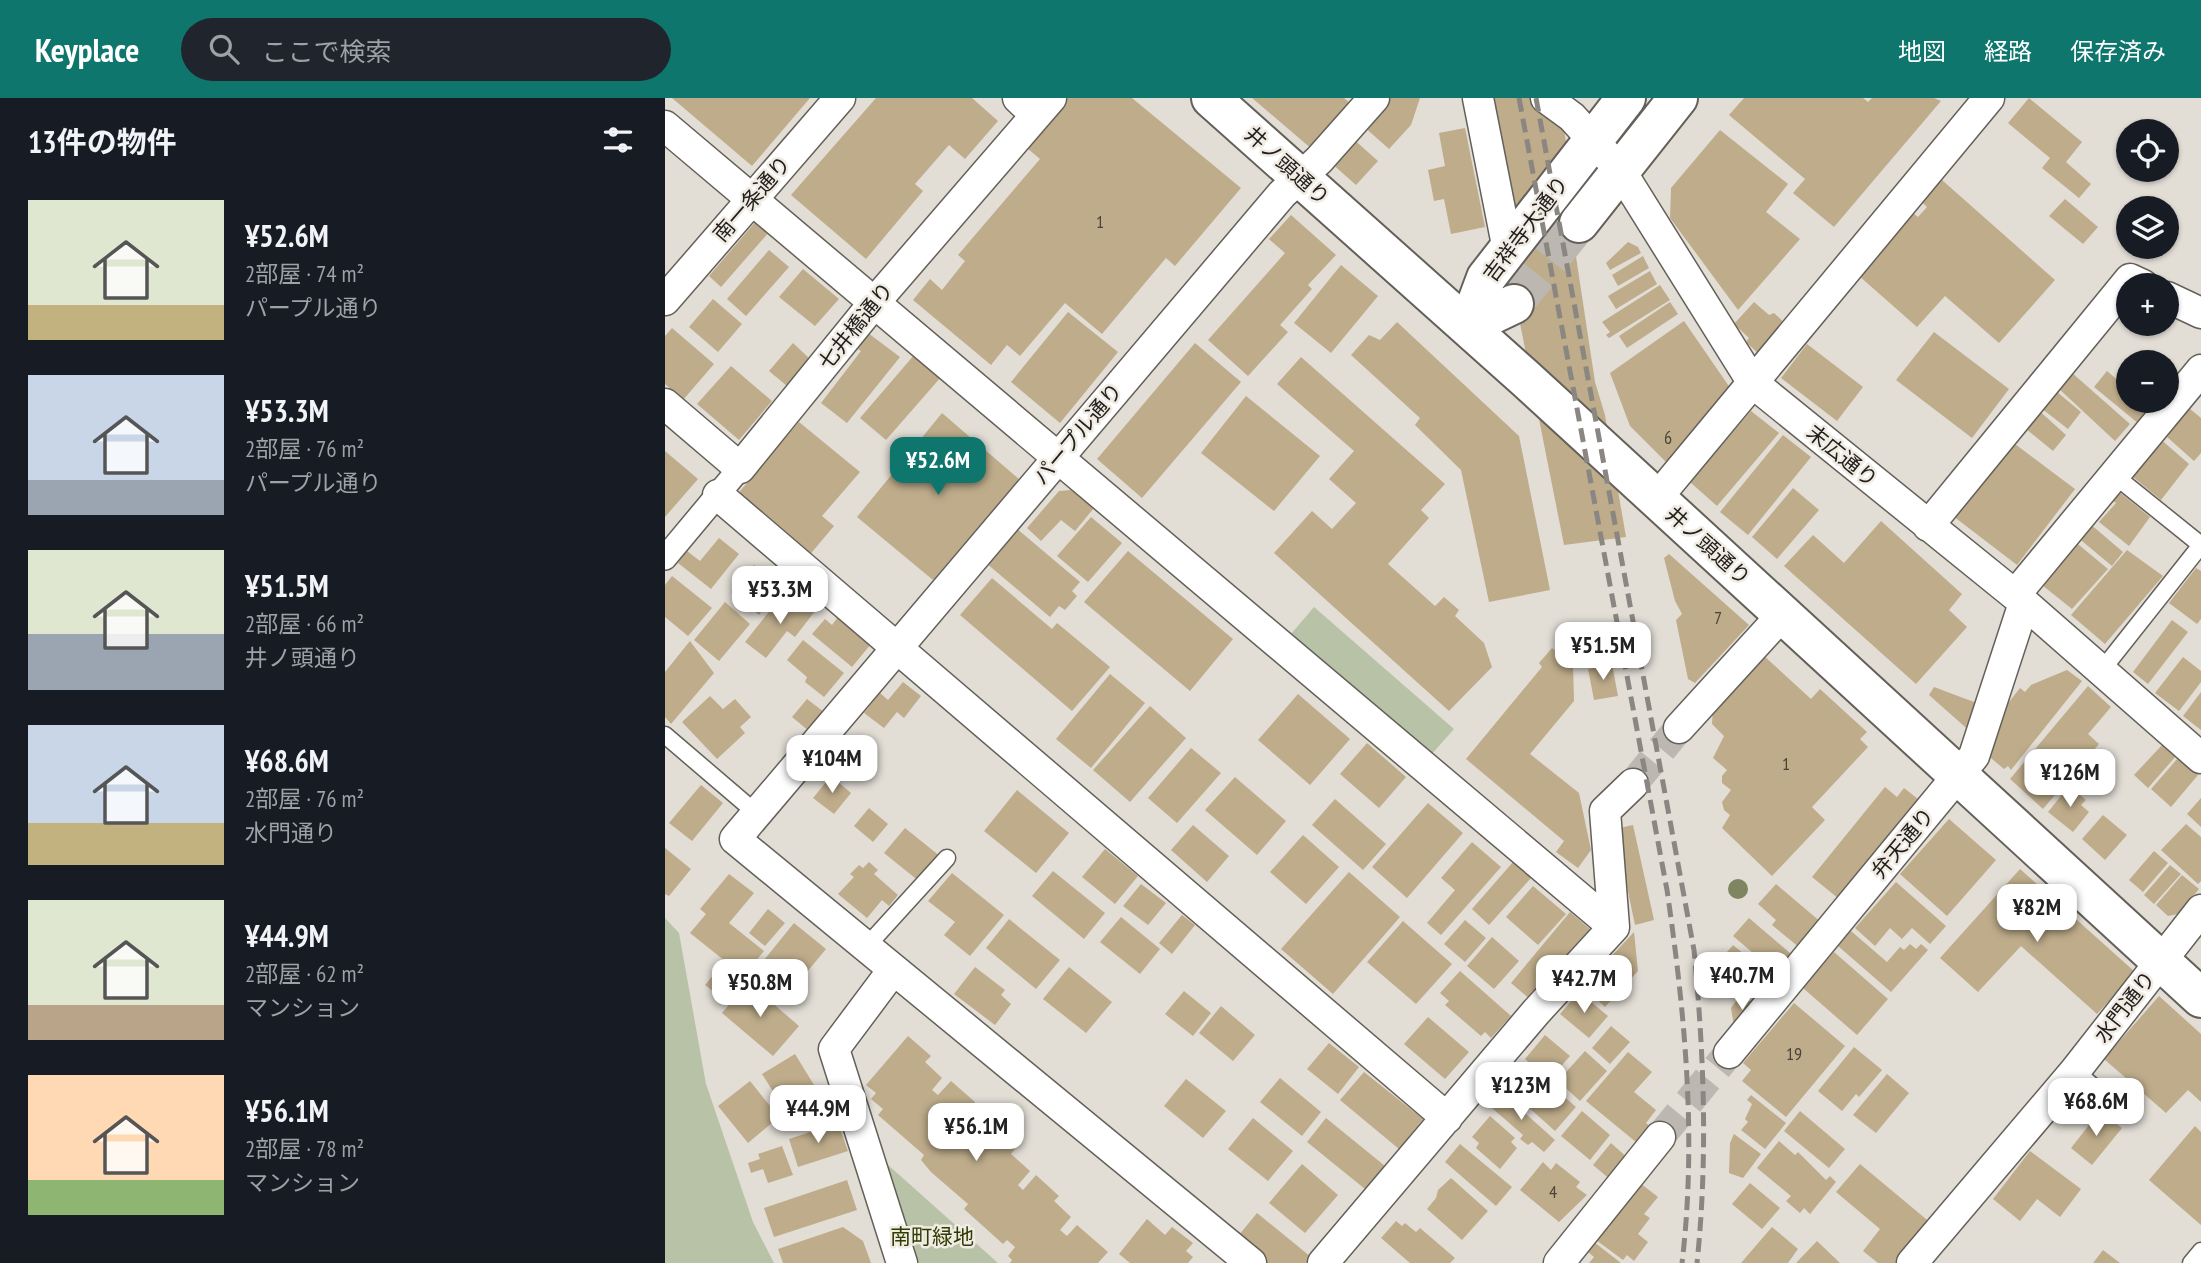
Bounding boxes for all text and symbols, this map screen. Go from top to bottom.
search box [181,18,671,81]
text: Keyplace [35,28,139,71]
icon: search [205,30,243,68]
text: ここで検索 [261,35,391,68]
text: 地図 [1898,36,1946,67]
text: 経路 [1984,36,2032,67]
text: 保存済み [2070,36,2166,67]
map controls [2116,119,2179,413]
button: locate [2116,119,2179,182]
street label: 井ノ頭通り [1239,120,1335,211]
icon: filters [599,121,637,159]
text: 13件の物件 [28,122,177,161]
street label: 南一条通り [707,150,796,247]
street label: 吉祥寺大通り [1477,170,1574,287]
button: layers [2116,196,2179,259]
house number: 1 [1096,210,1104,233]
text: ¥52.6M [245,216,329,255]
icon: home [84,228,168,312]
text: 2部屋 · 74 m² [245,259,364,288]
button: + [2116,273,2179,336]
street label: 七井橋通り [812,276,899,375]
text: パープル通り [245,293,382,322]
button: − [2116,350,2179,413]
street label: パープル通り [1027,377,1128,490]
text: ¥53.3M [245,391,329,430]
icon: home [84,403,168,487]
street label: 末広通り [1801,419,1883,493]
house number: 6 [1664,426,1672,449]
text: 2部屋 · 76 m² [245,434,364,463]
pin: ¥52.6M [881,438,995,497]
text: ¥52.6M [906,445,970,474]
text: パープル通り [245,468,382,497]
street label: 井ノ頭通り [1660,500,1756,591]
text: ¥51.5M [245,566,329,605]
pin: ¥53.3M [723,566,837,626]
text: ¥53.3M [748,574,812,603]
icon: home [84,578,168,662]
house number: 7 [1714,606,1722,629]
text: 2部屋 · 66 m² [245,609,364,638]
pin: ¥51.5M [1546,622,1660,682]
text: ¥51.5M [1571,630,1635,659]
text: 井ノ頭通り [245,643,360,672]
pin: ¥104M [783,736,881,795]
text: ¥68.6M [245,741,329,780]
text: ¥104M [802,743,862,772]
pin: ¥126M [2021,750,2119,809]
house number: 1 [1782,752,1790,775]
icon: home [84,753,168,837]
text: ¥126M [2040,757,2100,786]
text: 2部屋 · 76 m² [245,784,364,813]
street label: 弁天通り [1865,802,1940,884]
text: 水門通り [245,818,337,847]
pin: ¥82M [1996,884,2078,944]
text: ¥82M [2013,892,2061,921]
text: ¥44.9M [245,916,329,955]
icon: home [84,928,168,1012]
pin: ¥40.7M [1685,953,1799,1012]
pin: ¥42.7M [1527,956,1641,1015]
text: 2部屋 · 62 m² [245,959,364,988]
pin: ¥50.8M [703,960,817,1019]
text: ¥40.7M [1710,960,1774,989]
text: ¥42.7M [1552,963,1616,992]
street label: 水門通り [2088,965,2161,1048]
text: ¥50.8M [728,967,792,996]
text: マンション [245,993,360,1022]
house number: 19 [1786,1042,1802,1065]
pin: ¥123M [1472,1062,1570,1122]
text: ¥123M [1491,1070,1551,1099]
pin: ¥68.6M [2039,1079,2153,1138]
pin: ¥44.9M [761,1086,875,1145]
text: ¥68.6M [2064,1086,2128,1115]
text: ¥56.1M [245,1091,329,1130]
text: ¥44.9M [786,1093,850,1122]
icon: home [84,1103,168,1187]
pin: ¥56.1M [919,1104,1033,1163]
text: ¥56.1M [944,1111,1008,1140]
text: 2部屋 · 78 m² [245,1134,364,1163]
text: マンション [245,1168,360,1197]
house number: 4 [1549,1180,1557,1203]
park label: 南町緑地 [890,1223,974,1250]

